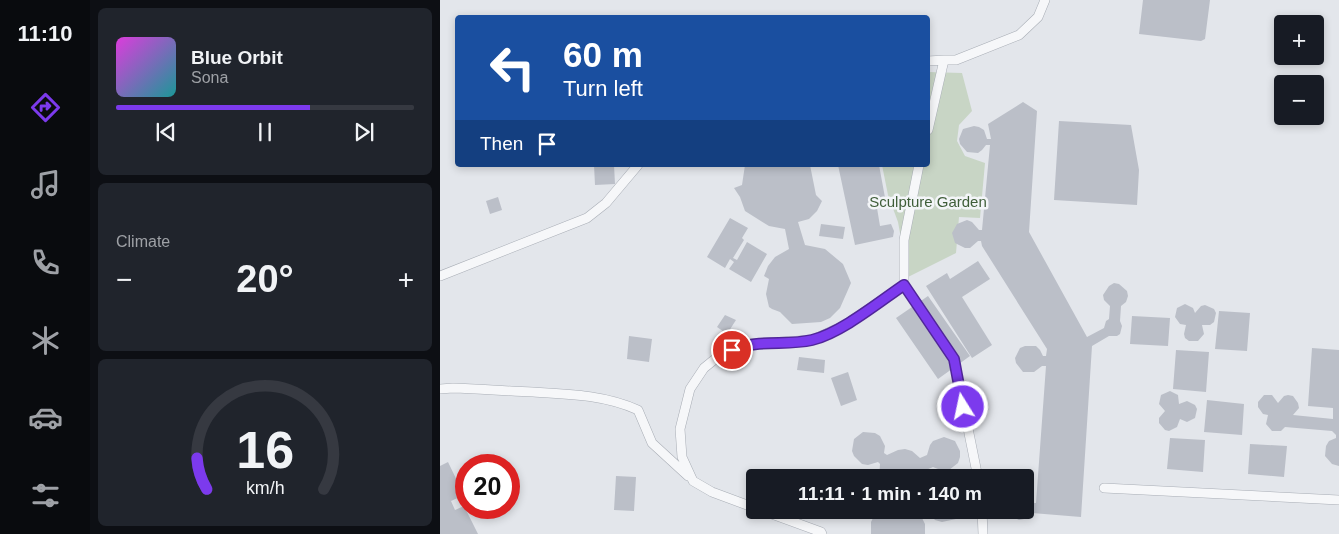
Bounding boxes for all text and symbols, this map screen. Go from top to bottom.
map controls [1274,15,1324,125]
button: + [1274,15,1324,65]
text: 11:10 [17,21,73,46]
icon: left [480,35,545,100]
text: 60 m [563,35,643,74]
text: Blue Orbit [191,47,283,68]
text: Sona [191,69,228,86]
button: − [1274,75,1324,125]
text: Turn left [563,76,643,101]
icon: directions [28,90,63,125]
icon: previous [152,118,180,146]
icon: pause [251,118,279,146]
icon: next [350,118,378,146]
icon: arrive [533,130,561,158]
text: Then [480,133,523,154]
icon: music [28,167,63,202]
park label: Sculpture Garden [869,193,987,210]
text: Climate [116,233,170,250]
icon: phone [28,245,63,280]
text: 20° [236,258,294,300]
text: − [116,264,132,295]
text: + [398,264,414,295]
icon: climate [28,323,63,358]
pin [711,329,753,371]
icon: arrive [718,336,746,364]
position arrow [936,380,988,432]
icon: car [28,400,63,435]
text: 16 [236,421,294,479]
speed limit sign: 20 [455,454,520,519]
icon: filters [28,478,63,513]
text: km/h [246,478,284,498]
text: 11:11 · 1 min · 140 m [798,483,982,504]

